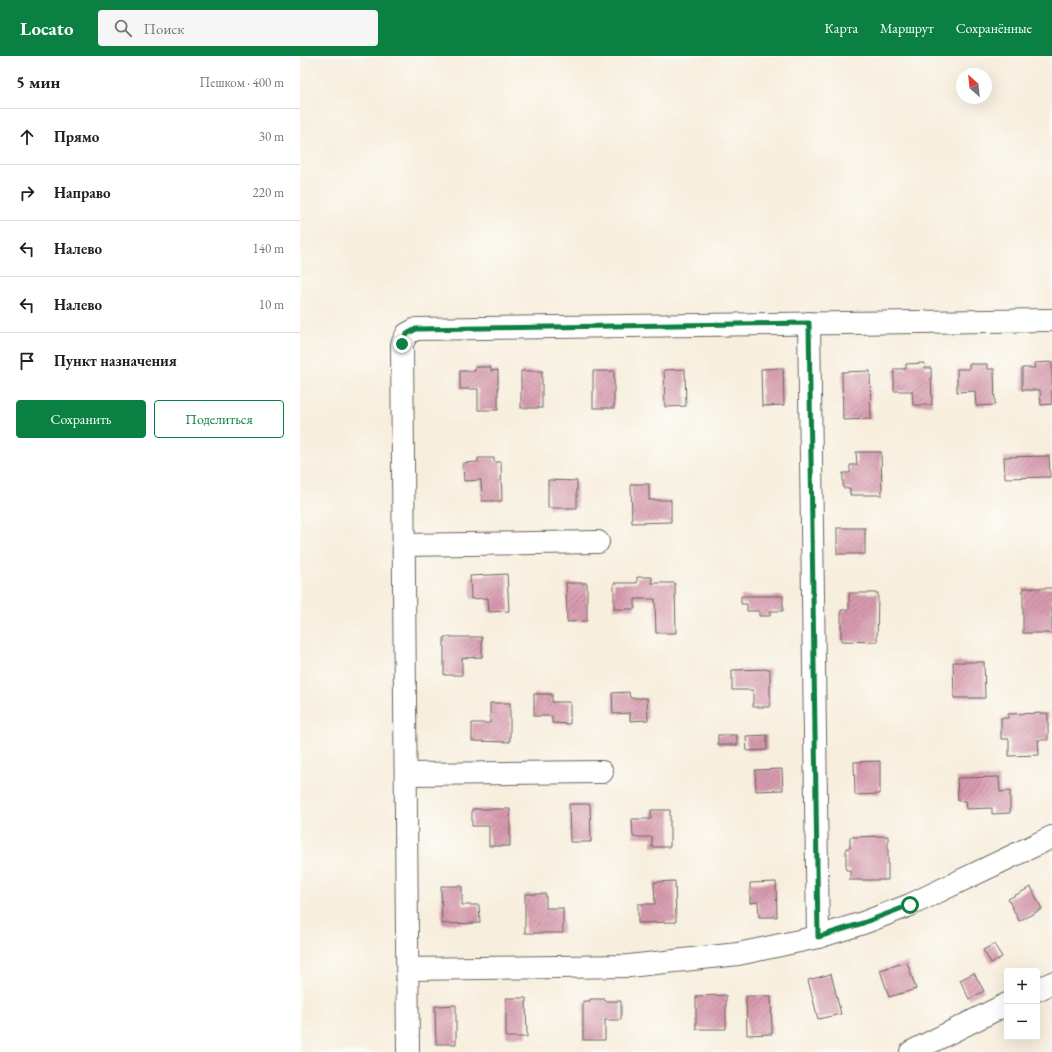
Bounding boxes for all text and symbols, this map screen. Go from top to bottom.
search box [98,10,378,46]
text: Locato [20,16,74,41]
icon: search [112,17,134,39]
text: Поиск [144,19,184,38]
text: Карта [825,19,858,37]
text: Маршрут [880,19,934,37]
text: Сохранённые [956,19,1032,37]
north arrow [956,68,992,104]
text: 5 мин [16,71,60,93]
text: Пешком · 400 m [200,74,284,91]
icon: ahead [16,126,38,148]
text: Прямо [54,127,99,146]
text: 30 m [259,128,284,145]
icon: right [16,182,38,204]
text: Направо [54,183,111,202]
text: 220 m [253,184,284,201]
icon: left [16,238,38,260]
text: Налево [54,239,102,258]
text: 140 m [253,240,284,257]
icon: left [16,294,38,316]
text: Налево [54,295,102,314]
text: 10 m [259,296,284,313]
route end [393,335,411,353]
icon: arrive [16,350,38,372]
text: Пункт назначения [54,351,177,370]
button: Сохранить [16,400,146,438]
button: Поделиться [154,400,284,438]
route start [901,896,919,914]
map controls [1004,968,1040,1040]
button: + [1004,968,1040,1004]
button: − [1004,1004,1040,1040]

